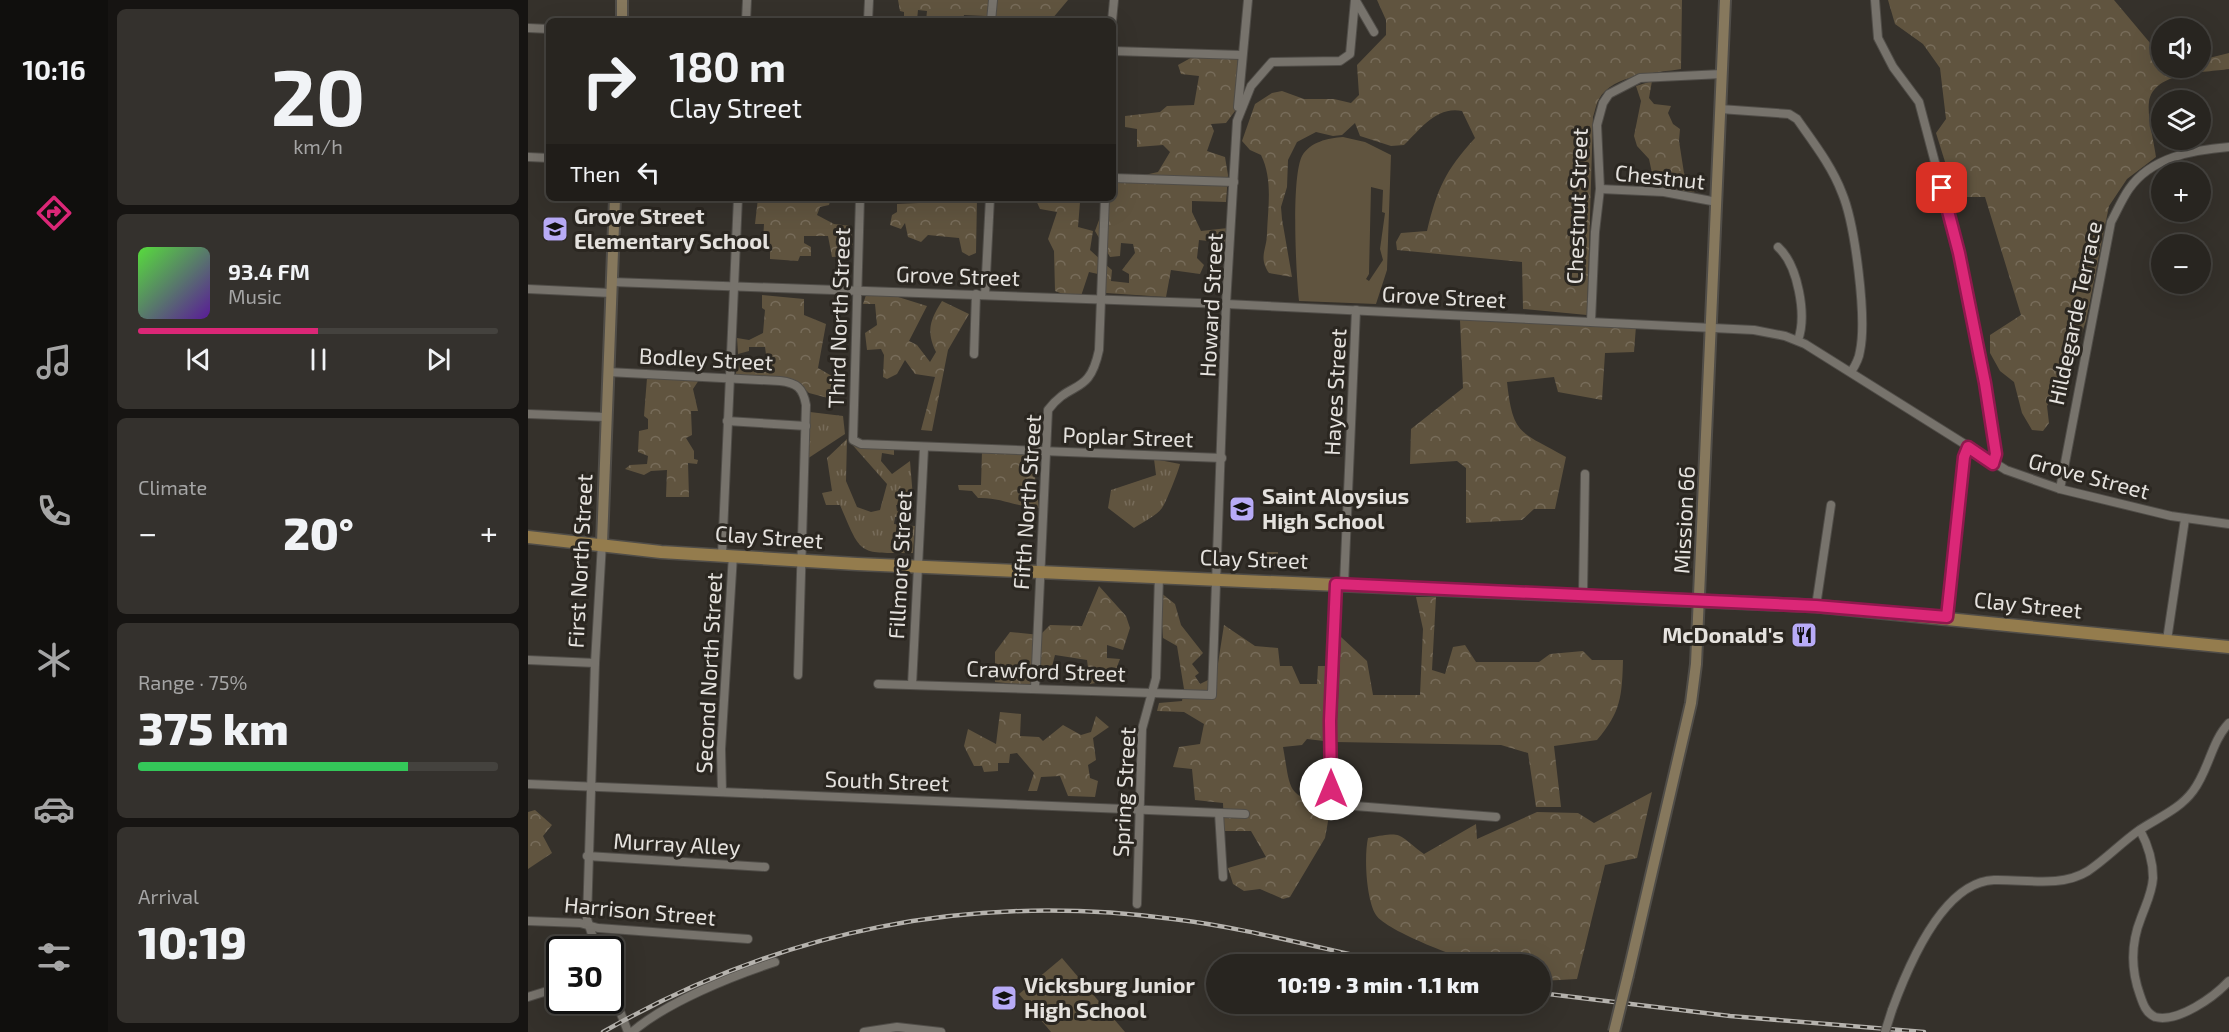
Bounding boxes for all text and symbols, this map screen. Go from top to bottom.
map controls [2151,18,2211,294]
button: sound [2151,18,2211,78]
text: 180 m [669,40,786,90]
icon: right [570,42,648,120]
text: 20 [271,48,365,142]
text: 10:16 [22,53,86,85]
button: layers [2151,90,2211,150]
text: Clay Street [669,91,802,123]
street label: Chestnut Street [1560,127,1592,285]
text: km/h [293,134,343,158]
icon: left [632,156,665,189]
street label: Chestnut [1614,158,1706,194]
text: Then [570,160,620,186]
pin [1916,162,1967,213]
button: + [2151,162,2211,222]
icon: arrive [1925,171,1958,204]
icon: directions [33,192,75,234]
place label: Grove Street Elementary School [574,202,770,254]
school or university icon: Grove Street Elementary School [540,214,570,244]
street label: Hildegarde Terrace [2042,219,2106,407]
street label: Third North Street [822,227,854,409]
street label: Howard Street [1193,232,1227,378]
button: − [2151,234,2211,294]
text: 93.4 FM [228,258,310,284]
street label: Grove Street [896,260,1021,290]
street label: Grove Street [1381,280,1507,312]
text: Music [228,284,282,308]
street label: Hayes Street [1318,328,1350,456]
icon: music [33,341,75,383]
street label: Bodley Street [638,342,774,374]
icon: previous [182,343,215,376]
icon: pause [302,343,335,376]
icon: next [422,343,455,376]
street label: Fifth North Street [1007,413,1045,591]
street label: Poplar Street [1062,421,1194,451]
street label: Grove Street [2026,446,2153,504]
street label: Mission 66 [1667,465,1699,575]
street label: First North Street [561,473,597,649]
text: Climate [138,475,207,499]
place label: Saint Aloysius High School [1262,482,1409,533]
icon: phone [33,490,75,532]
street label: Fillmore Street [882,490,916,640]
school or university icon: Saint Aloysius High School [1227,494,1257,524]
text: 20° [283,505,354,559]
text: − [138,512,157,552]
text: + [480,512,498,552]
street label: Clay Street [714,519,824,553]
street label: Clay Street [1199,543,1309,573]
street label: Second North Street [690,572,726,774]
street label: Clay Street [1973,585,2083,623]
restaurant icon: McDonald's [1789,620,1819,650]
place label: McDonald's [1662,621,1784,647]
icon: climate [33,639,75,681]
street label: Crawford Street [966,654,1126,686]
text: Range · 75% [138,670,247,694]
text: 375 km [138,700,289,754]
street label: Spring Street [1107,726,1139,858]
position arrow [1299,757,1363,821]
street label: South Street [824,765,950,795]
icon: car [33,788,75,830]
street label: Murray Alley [613,827,742,859]
text: Arrival [138,884,199,908]
street label: Harrison Street [563,890,717,930]
text: 10:19 [138,914,247,968]
icon: filters [33,936,75,978]
speed limit sign: 30 [546,936,624,1014]
place label: Vicksburg Junior High School [1024,971,1195,1022]
text: 10:19 · 3 min · 1.1 km [1278,971,1479,997]
school or university icon: Vicksburg Junior High School [989,983,1019,1013]

